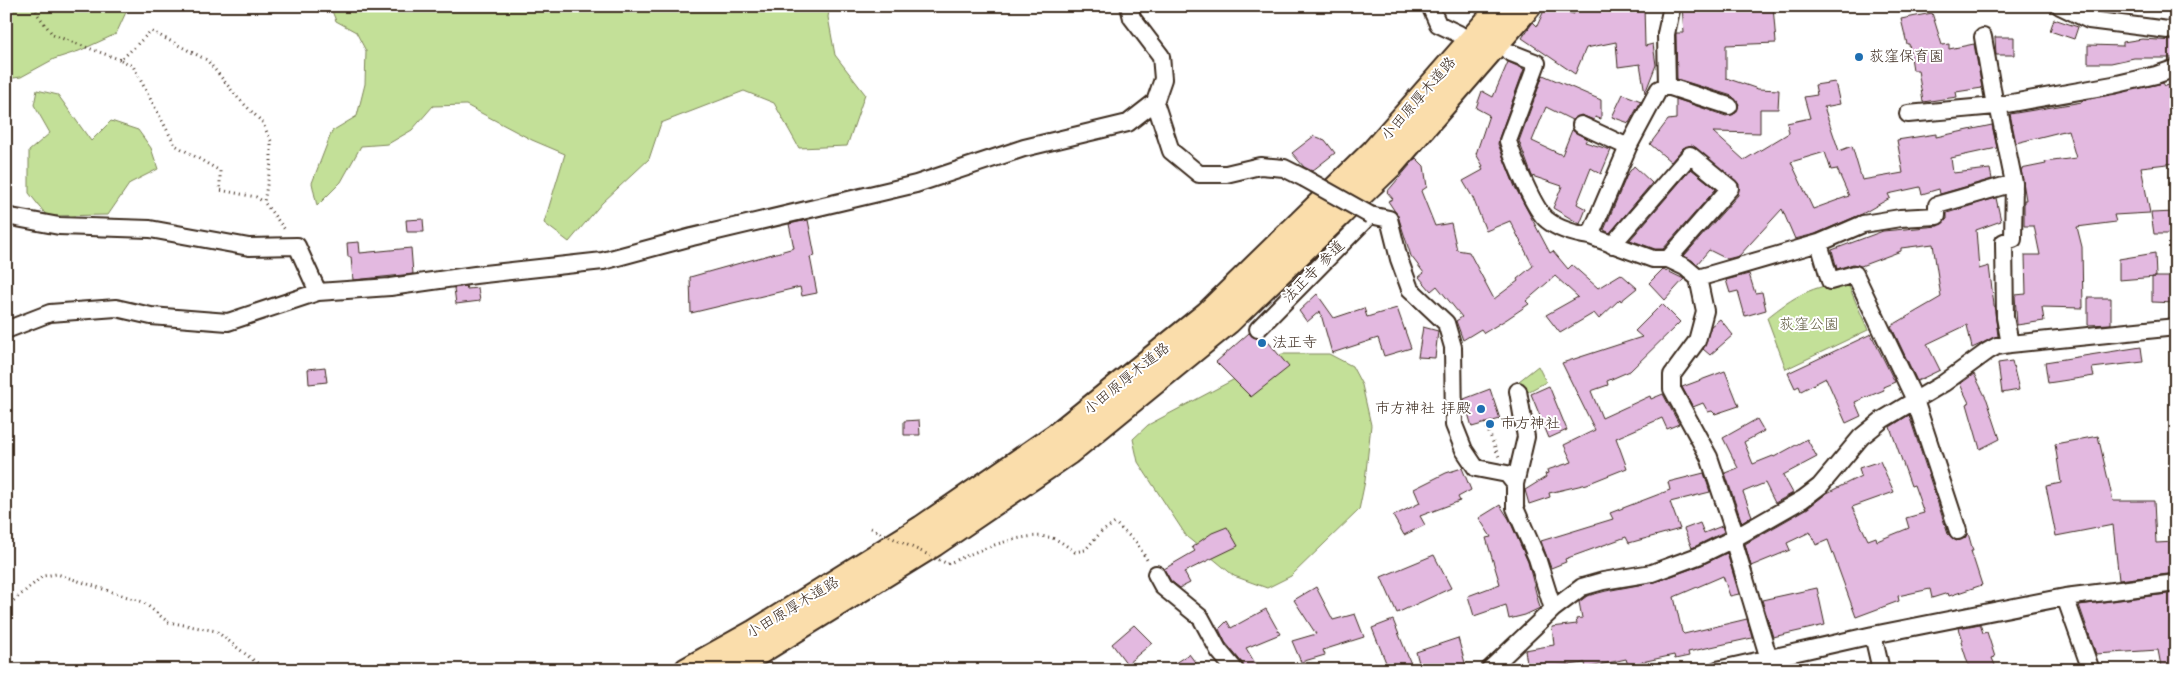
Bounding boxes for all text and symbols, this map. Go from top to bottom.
place label: 荻窪保育園 [1869,45,1944,69]
street label: 小田原厚木道路 [1375,51,1463,147]
marker: 荻窪保育園 [1853,51,1865,63]
street label: 法正寺 参道 [1277,235,1351,309]
park label: 荻窪公園 [1779,313,1839,337]
place label: 法正寺 [1272,331,1317,355]
street label: 小田原厚木道路 [1079,337,1175,421]
marker: 法正寺 [1256,337,1268,349]
place label: 市方神社 拝殿 [1375,397,1471,421]
marker: 市方神社 拝殿 [1475,403,1487,415]
place label: 市方神社 [1500,412,1560,436]
marker: 市方神社 [1484,418,1496,430]
street label: 小田原厚木道路 [742,571,844,645]

